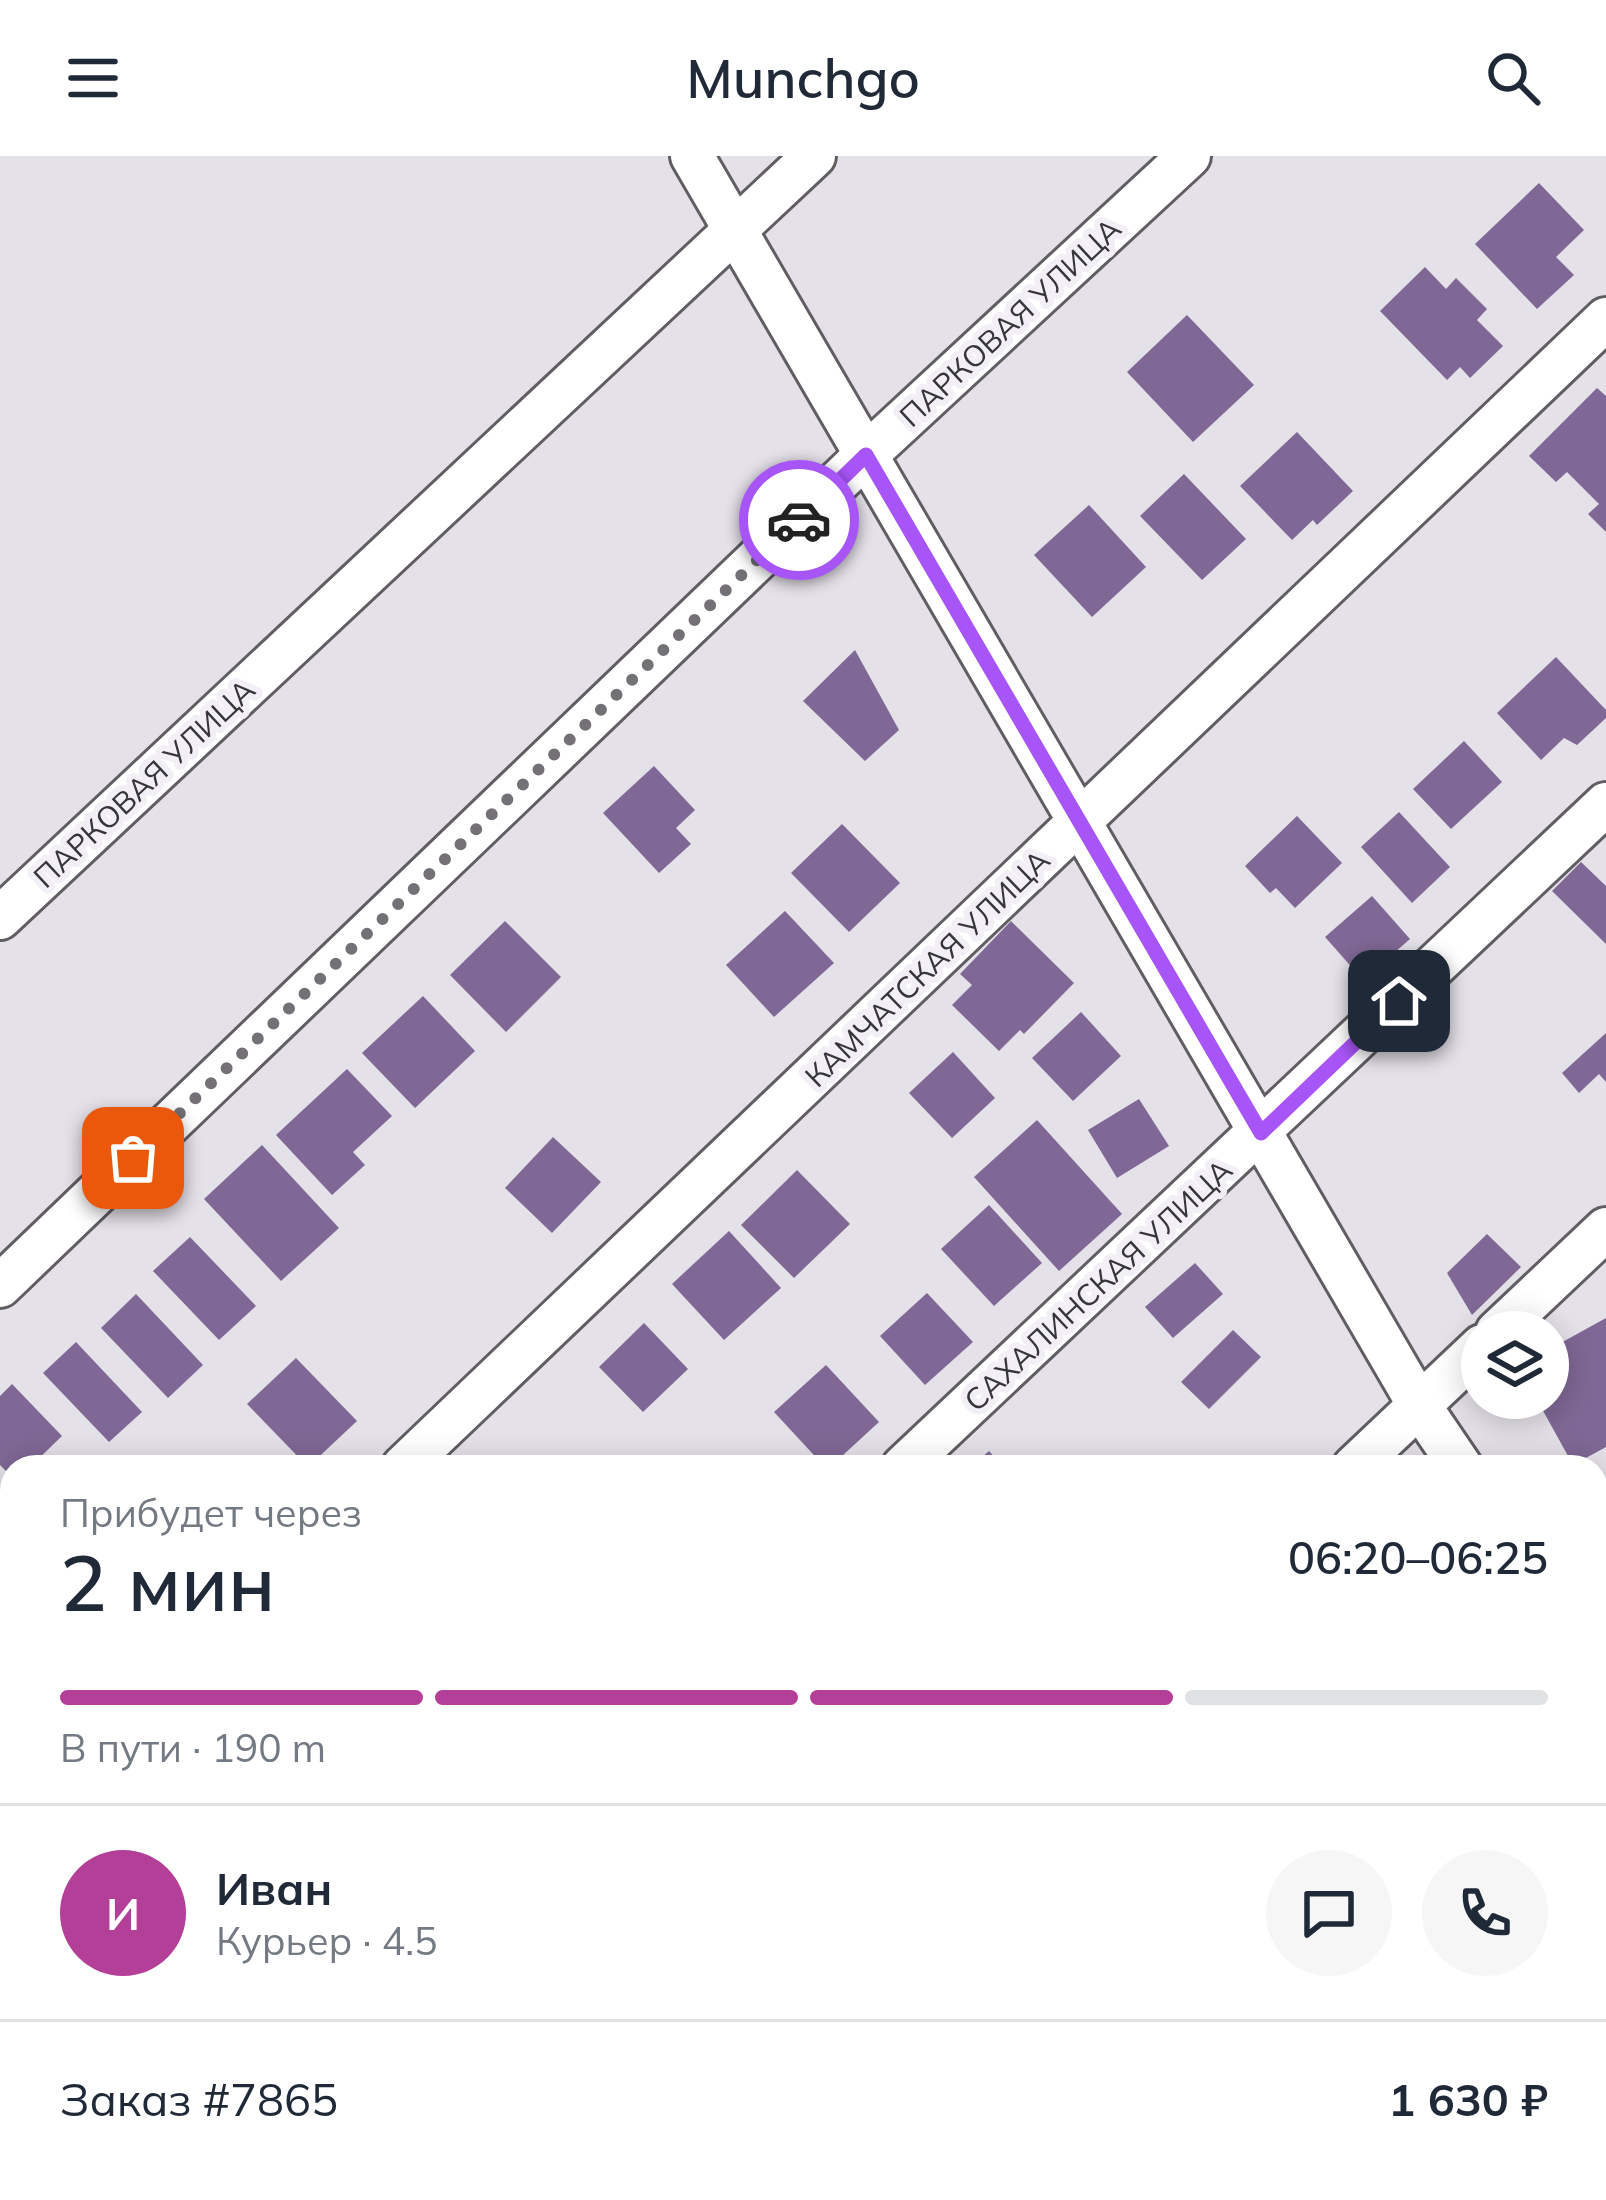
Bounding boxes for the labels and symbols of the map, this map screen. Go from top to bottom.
street label: ПАРКОВАЯ УЛИЦА [891,209,1129,435]
courier [739,460,859,580]
street label: ПАРКОВАЯ УЛИЦА [25,670,263,896]
street label: КАМЧАТСКАЯ УЛИЦА [797,841,1057,1095]
pin [1348,950,1450,1052]
pin [82,1107,184,1209]
street label: САХАЛИНСКАЯ УЛИЦА [956,1151,1240,1419]

